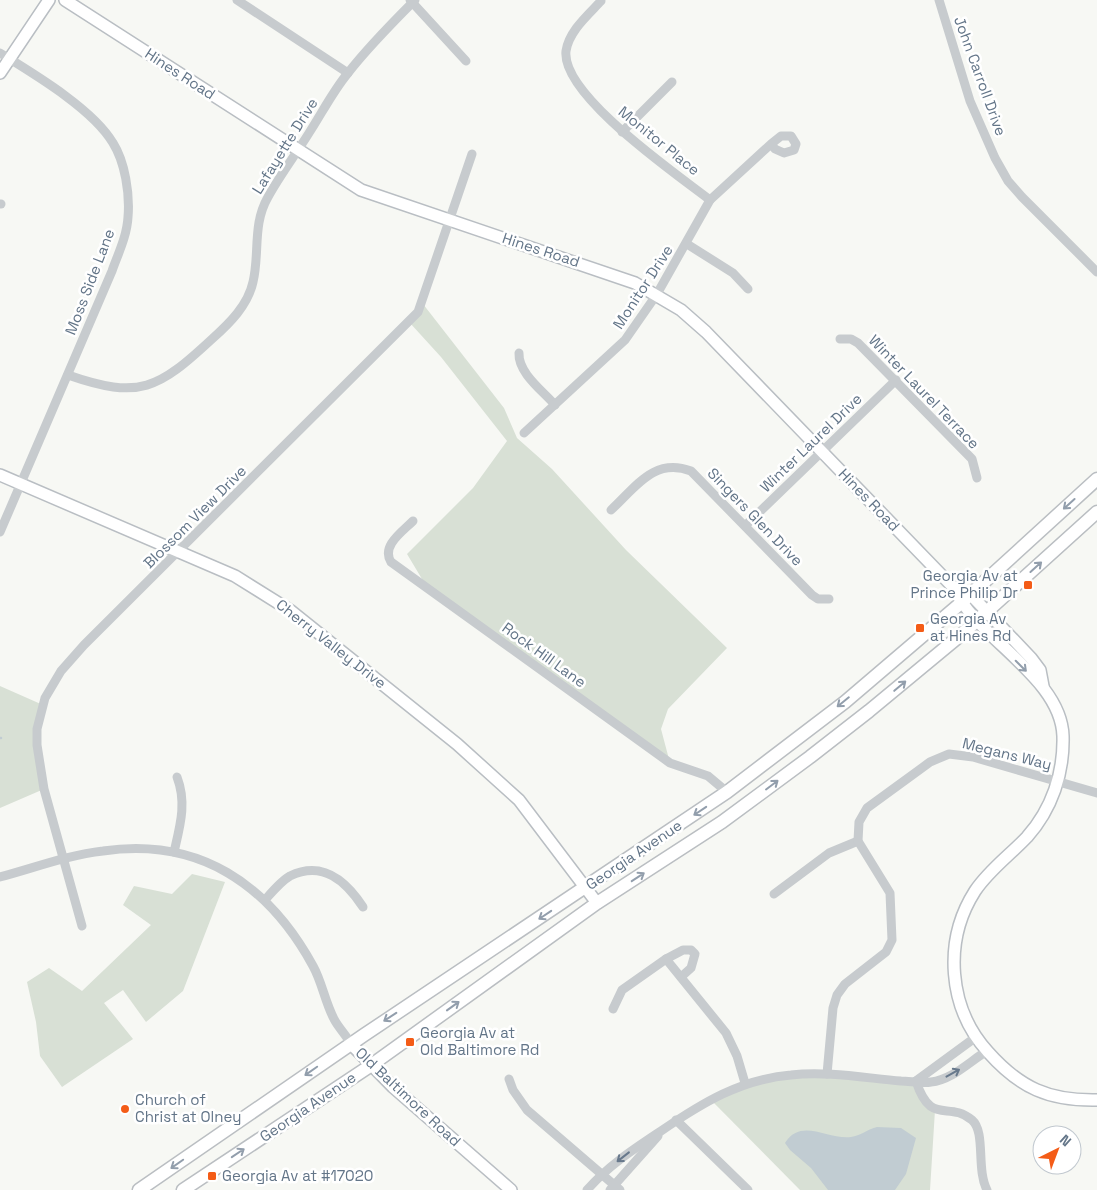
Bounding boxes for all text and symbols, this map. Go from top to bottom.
street label: John Carroll Drive [950,14,1011,138]
street label: Hines Road [141,44,219,103]
street label: Lafayette Drive [247,94,322,197]
street label: Monitor Place [615,102,704,179]
street label: Moss Side Lane [61,226,119,338]
street label: Hines Road [500,228,582,271]
street label: Monitor Drive [608,241,677,332]
street label: Winter Laurel Terrace [865,331,984,453]
street label: Winter Laurel Drive [756,389,866,496]
street label: Blossom View Drive [139,461,250,572]
street label: Singers Glen Drive [704,464,807,570]
street label: Hines Road [835,464,904,535]
one-way arrow [1063,499,1076,510]
one-way arrow [1030,561,1043,573]
place label: Georgia Av at Prince Philip Dr [910,566,1018,602]
marker: Georgia Av at Prince Philip Dr [1022,579,1034,591]
street label: Cherry Valley Drive [272,595,390,693]
place label: Georgia Av at Hines Rd [930,609,1011,645]
street label: Rock Hill Lane [499,618,590,692]
marker: Georgia Av at Hines Rd [914,622,926,634]
one-way arrow [1015,660,1028,672]
one-way arrow [894,680,907,691]
one-way arrow [837,697,850,708]
street label: Megans Way [960,733,1054,774]
one-way arrow [765,780,779,790]
one-way arrow [693,806,707,816]
street label: Georgia Avenue [582,815,686,894]
one-way arrow [630,871,644,881]
one-way arrow [538,910,552,920]
one-way arrow [446,1001,459,1012]
one-way arrow [384,1012,398,1022]
place label: Georgia Av at Old Baltimore Rd [420,1023,539,1059]
marker: Georgia Av at Old Baltimore Rd [404,1036,416,1048]
street label: Old Baltimore Road [352,1043,465,1150]
one-way arrow [304,1066,318,1077]
street label: Georgia Avenue [256,1067,360,1146]
one-way arrow [946,1067,960,1077]
place label: Church of Christ at Olney [135,1090,242,1126]
marker: Church of Christ at Olney [119,1103,131,1115]
north arrow [1032,1125,1082,1175]
text: N [1056,1131,1075,1150]
one-way arrow [231,1148,245,1158]
one-way arrow [616,1152,629,1163]
one-way arrow [171,1159,185,1169]
place label: Georgia Av at #17020 [222,1166,373,1185]
marker: Georgia Av at #17020 [206,1170,218,1182]

